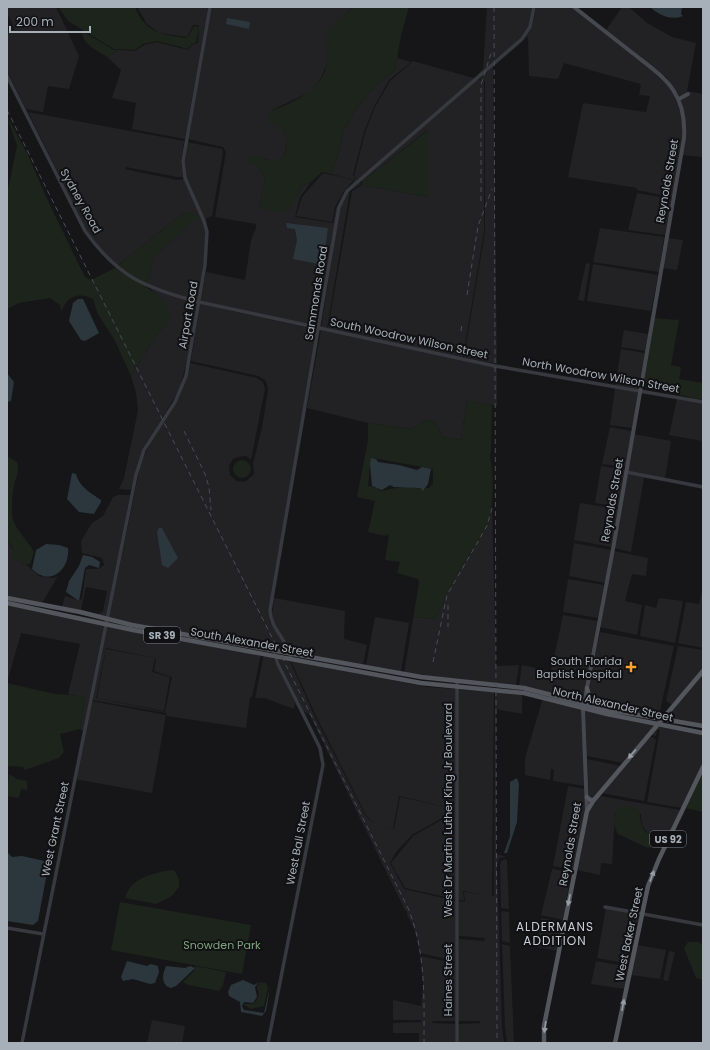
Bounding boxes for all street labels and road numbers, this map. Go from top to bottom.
street label: Reynolds Street [652,138,682,224]
street label: Sydney Road [57,166,105,236]
street label: Sammonds Road [301,245,331,341]
street label: Airport Road [174,280,202,350]
street label: South Woodrow Wilson Street [329,313,489,363]
street label: North Woodrow Wilson Street [521,353,681,397]
street label: Reynolds Street [597,457,627,543]
street label: South Alexander Street [189,623,315,661]
road number: SR 39 [144,627,180,643]
street label: North Alexander Street [551,682,675,726]
street label: West Dr Martin Luther King Jr Boulevard [440,703,456,917]
street label: West Grant Street [37,780,73,878]
street label: West Ball Street [282,800,314,886]
street label: Reynolds Street [555,801,585,887]
road number: US 92 [650,831,686,847]
street label: West Baker Street [611,885,647,983]
street label: Haines Street [440,944,456,1016]

